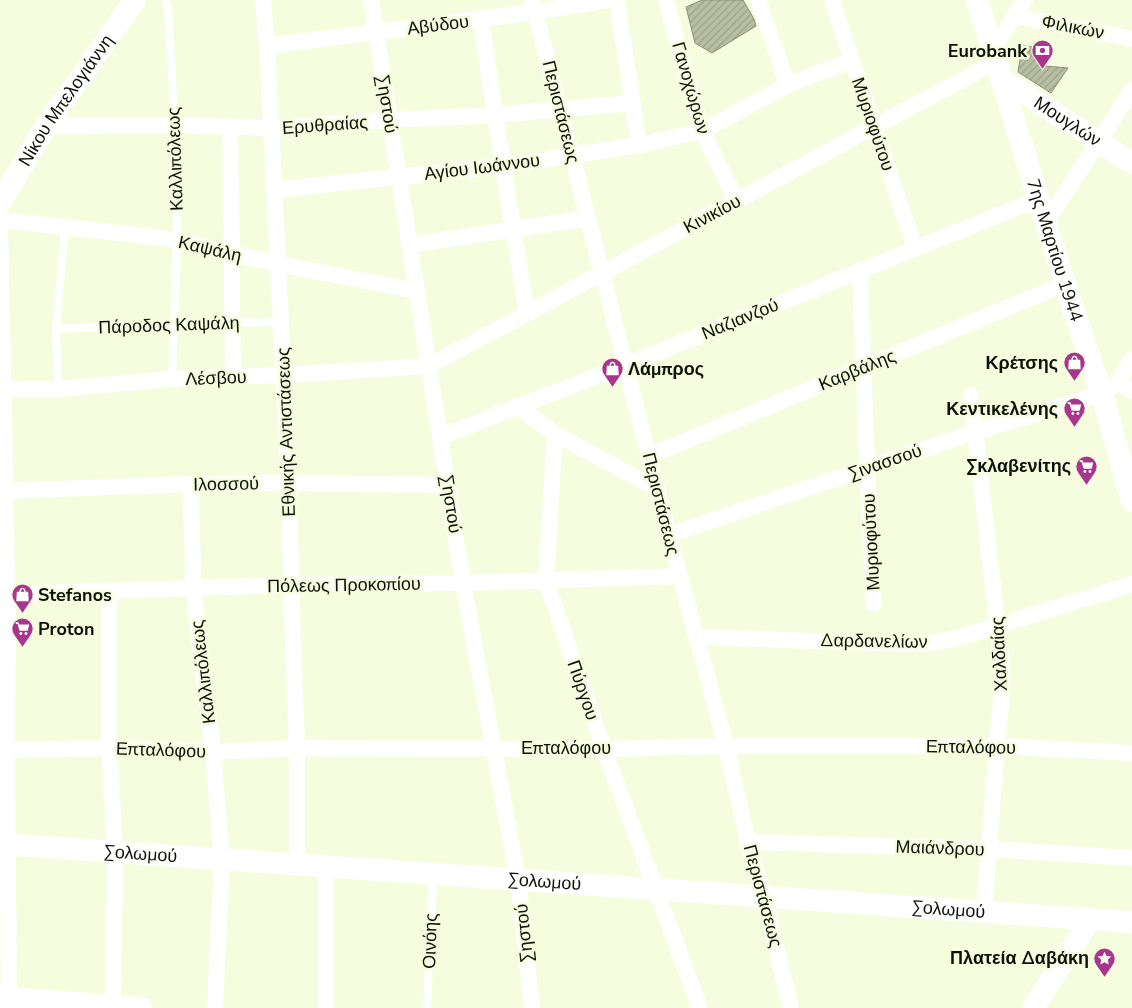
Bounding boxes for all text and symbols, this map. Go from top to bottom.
street label: Αβύδου [406,9,470,41]
street label: Φιλικών [1040,9,1106,45]
street label: Νίκου Μπελογιάννη [13,30,119,171]
street label: Γανοχώρων [666,39,716,137]
place label: Eurobank [948,39,1027,63]
bank icon: Eurobank [1031,39,1055,70]
street label: Περιστάσεως [537,58,585,166]
street label: Σηστού [371,73,403,135]
street label: Μυριοφύτου [846,74,900,174]
street label: Μουγλών [1029,91,1106,152]
street label: Καλλιπόλεως [161,106,189,211]
street label: Ερυθραίας [281,110,369,140]
street label: Αγίου Ιωάννου [423,148,541,186]
street label: 7ης Μαρτίου 1944 [1021,176,1089,325]
street label: Κινικίου [679,189,745,239]
street label: Καψάλη [176,230,244,268]
street label: Ναζιανζού [698,293,782,345]
street label: Πάροδος Καψάλη [98,311,240,339]
street label: Καρβάλης [815,344,899,396]
street label: Εθνικής Αντιστάσεως [271,347,301,517]
place label: Κρέτσης [986,351,1058,375]
shop icon: Κρέτσης [1062,351,1086,382]
shop icon: Λάμπρος [600,357,624,388]
place label: Λάμπρος [628,357,704,381]
street label: Λέσβου [185,365,247,391]
place label: Κεντικελένης [946,397,1058,421]
supermarket icon: Κεντικελένης [1062,397,1086,428]
street label: Σινασσού [845,438,925,486]
street label: Περιστάσεως [637,450,685,558]
place label: Σκλαβενίτης [966,454,1071,478]
supermarket icon: Σκλαβενίτης [1075,454,1099,485]
street label: Ιλοσσού [193,471,259,497]
street label: Σηστού [435,473,467,535]
street label: Μυριοφύτου [856,493,886,591]
street label: Πόλεως Προκοπίου [267,572,421,598]
shop icon: Stefanos [10,583,34,614]
place label: Stefanos [38,583,112,607]
street label: Χαλδαίας [985,616,1013,692]
supermarket icon: Proton [10,617,34,648]
place label: Proton [38,617,94,641]
street label: Καλλιπόλεως [185,619,221,725]
street label: Δαρδανελίων [820,628,928,654]
street label: Πύργου [562,657,604,723]
street label: Επταλόφου [926,734,1016,760]
street label: Επταλόφου [116,736,206,764]
street label: Επταλόφου [521,736,611,760]
street label: Μαιάνδρου [895,834,985,862]
street label: Σολωμού [103,839,178,868]
street label: Περιστάσεως [738,842,788,950]
street label: Σολωμού [507,867,582,896]
street label: Σολωμού [911,895,986,924]
street label: Σηστού [509,903,539,963]
street label: Οινόης [417,912,443,969]
place label: Πλατεία Δαβάκη [950,946,1089,970]
place icon: Πλατεία Δαβάκη [1093,946,1117,977]

